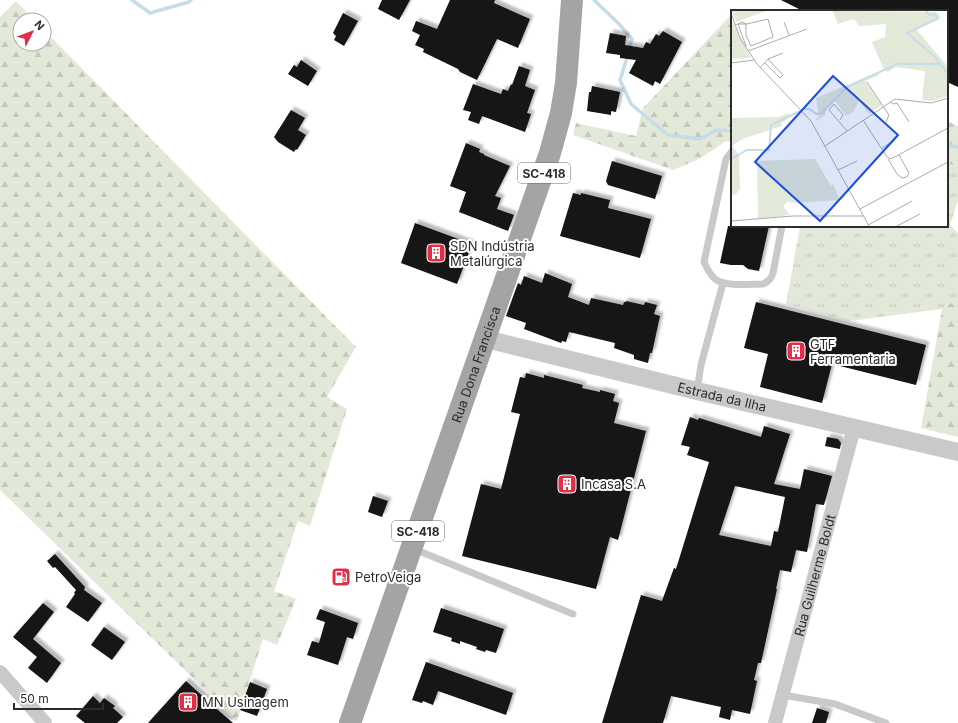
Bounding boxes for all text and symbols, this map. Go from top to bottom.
inset map [731,10,948,227]
north arrow [12,12,52,52]
text: N [31,18,47,33]
road number: SC-418 [518,163,570,183]
place label: SDN Indústria Metalúrgica [450,238,535,269]
building icon: SDN Indústria Metalúrgica [425,242,447,264]
street label: Rua Dona Francisca [448,304,504,425]
place label: GTF Ferramentaria [810,336,896,367]
building icon: GTF Ferramentaria [785,340,807,362]
street label: Estrada da Ilha [676,379,768,415]
building icon: Incasa S.A [556,473,578,495]
place label: Incasa S.A [581,476,646,492]
street label: Rua Guilherme Boldt [791,512,839,638]
road number: SC-418 [392,521,444,541]
fuel station icon: PetroVeiga [330,566,352,588]
place label: PetroVeiga [355,569,421,585]
scale bar [14,685,103,711]
text: 50 m [20,691,49,706]
building icon: MN Usinagem [177,691,199,713]
place label: MN Usinagem [202,694,289,710]

